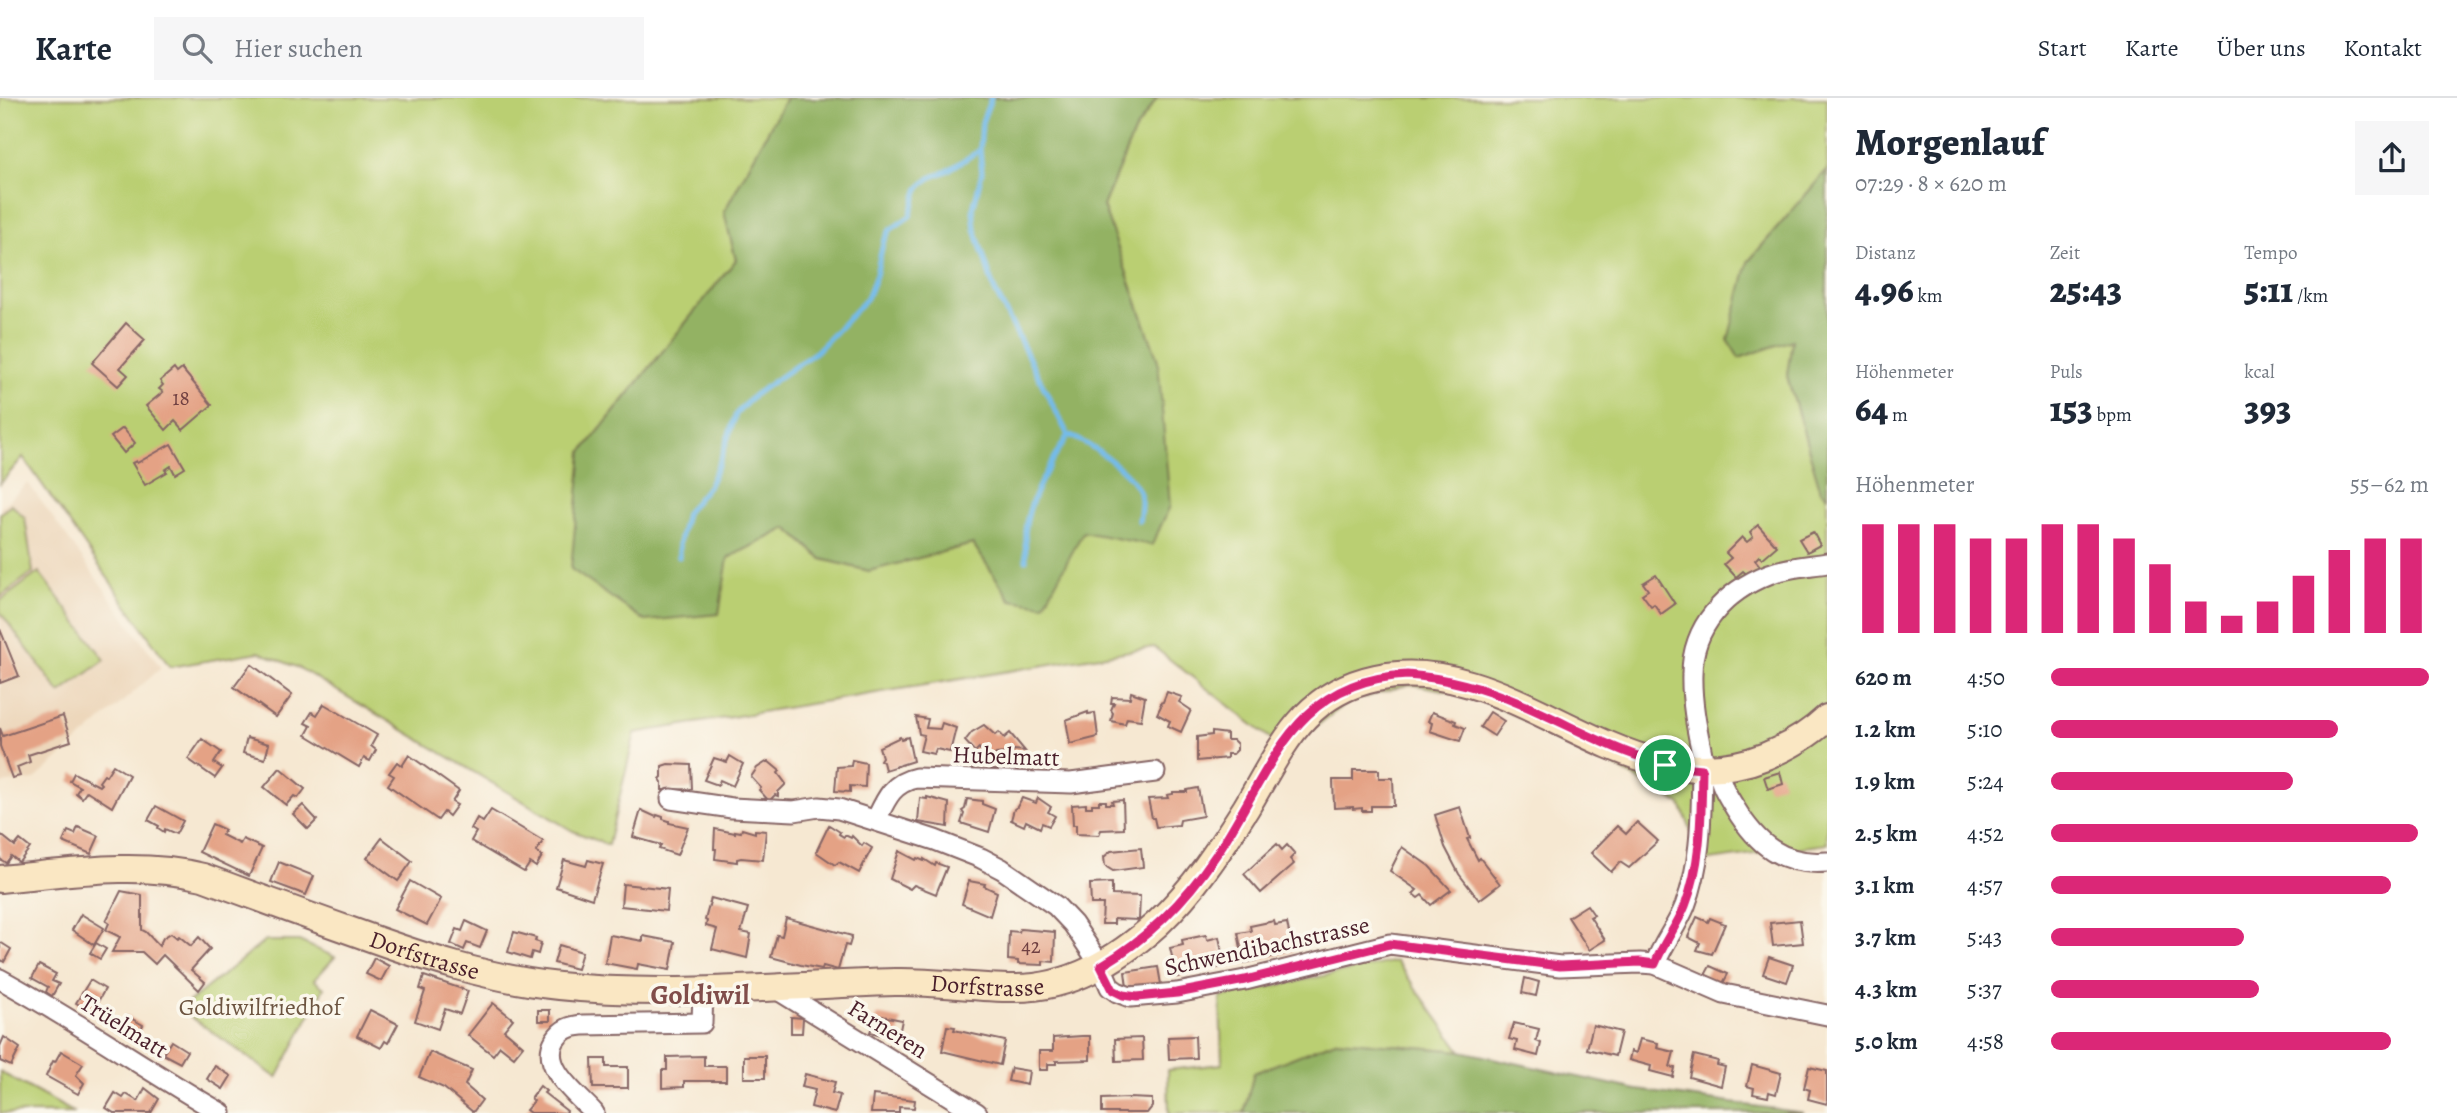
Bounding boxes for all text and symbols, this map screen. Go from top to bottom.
search box [154,17,644,80]
text: Karte [35,26,112,71]
icon: search [178,29,216,67]
text: Hier suchen [234,31,363,66]
text: Start [2038,32,2087,64]
text: Karte [2125,32,2179,64]
text: Über uns [2217,32,2306,64]
text: Kontakt [2344,32,2422,64]
text: Morgenlauf [1855,116,2045,168]
button: share [2355,121,2429,195]
text: 07:29 · 8 × 620 m [1855,168,2007,199]
text: Distanz [1855,240,1916,266]
text: Zeit [2050,240,2080,266]
text: Tempo [2244,240,2297,266]
text: 4.96 [1855,266,1914,314]
text: 25:43 [2050,266,2122,314]
text: 5:11 [2244,266,2293,314]
text: km [1914,283,1943,309]
text: /km [2293,283,2328,309]
text: Höhenmeter [1855,359,1954,385]
text: Puls [2050,359,2083,385]
text: kcal [2244,359,2275,385]
house number: 18 [172,384,190,412]
text: 64 [1855,385,1888,433]
text: 153 [2050,385,2093,433]
text: 393 [2244,385,2291,433]
text: m [1888,402,1908,428]
text: bpm [2093,402,2132,428]
text: Höhenmeter [1855,469,1975,500]
text: 55–62 m [2350,469,2429,500]
text: 620 m [1855,662,1912,693]
text: 4:50 [1967,662,2005,693]
text: 1.2 km [1855,714,1916,745]
text: 5:10 [1967,714,2003,745]
pin [1635,735,1695,795]
street label: Hubelmatt [952,738,1060,774]
icon: arrive [1646,746,1684,784]
text: 1.9 km [1855,766,1915,797]
text: 5:24 [1967,766,2004,797]
text: 2.5 km [1855,818,1917,849]
text: 4:52 [1967,818,2004,849]
text: 3.1 km [1855,870,1915,901]
text: 4:57 [1967,870,2002,901]
street label: Schwendibachstrasse [1161,909,1373,983]
text: 3.7 km [1855,922,1916,953]
text: 5:43 [1967,922,2002,953]
street label: Dorfstrasse [365,923,483,987]
house number: 42 [1021,932,1041,960]
street label: Dorfstrasse [929,967,1046,1004]
text: 4.3 km [1855,974,1917,1005]
text: 5:37 [1967,974,2002,1005]
district label: Goldiwil [650,976,750,1014]
street label: Trüelmatt [74,986,174,1066]
park label: Goldiwilfriedhof [179,991,344,1023]
street label: Farneren [842,992,934,1066]
text: 5.0 km [1855,1026,1918,1057]
text: 4:58 [1967,1026,2004,1057]

